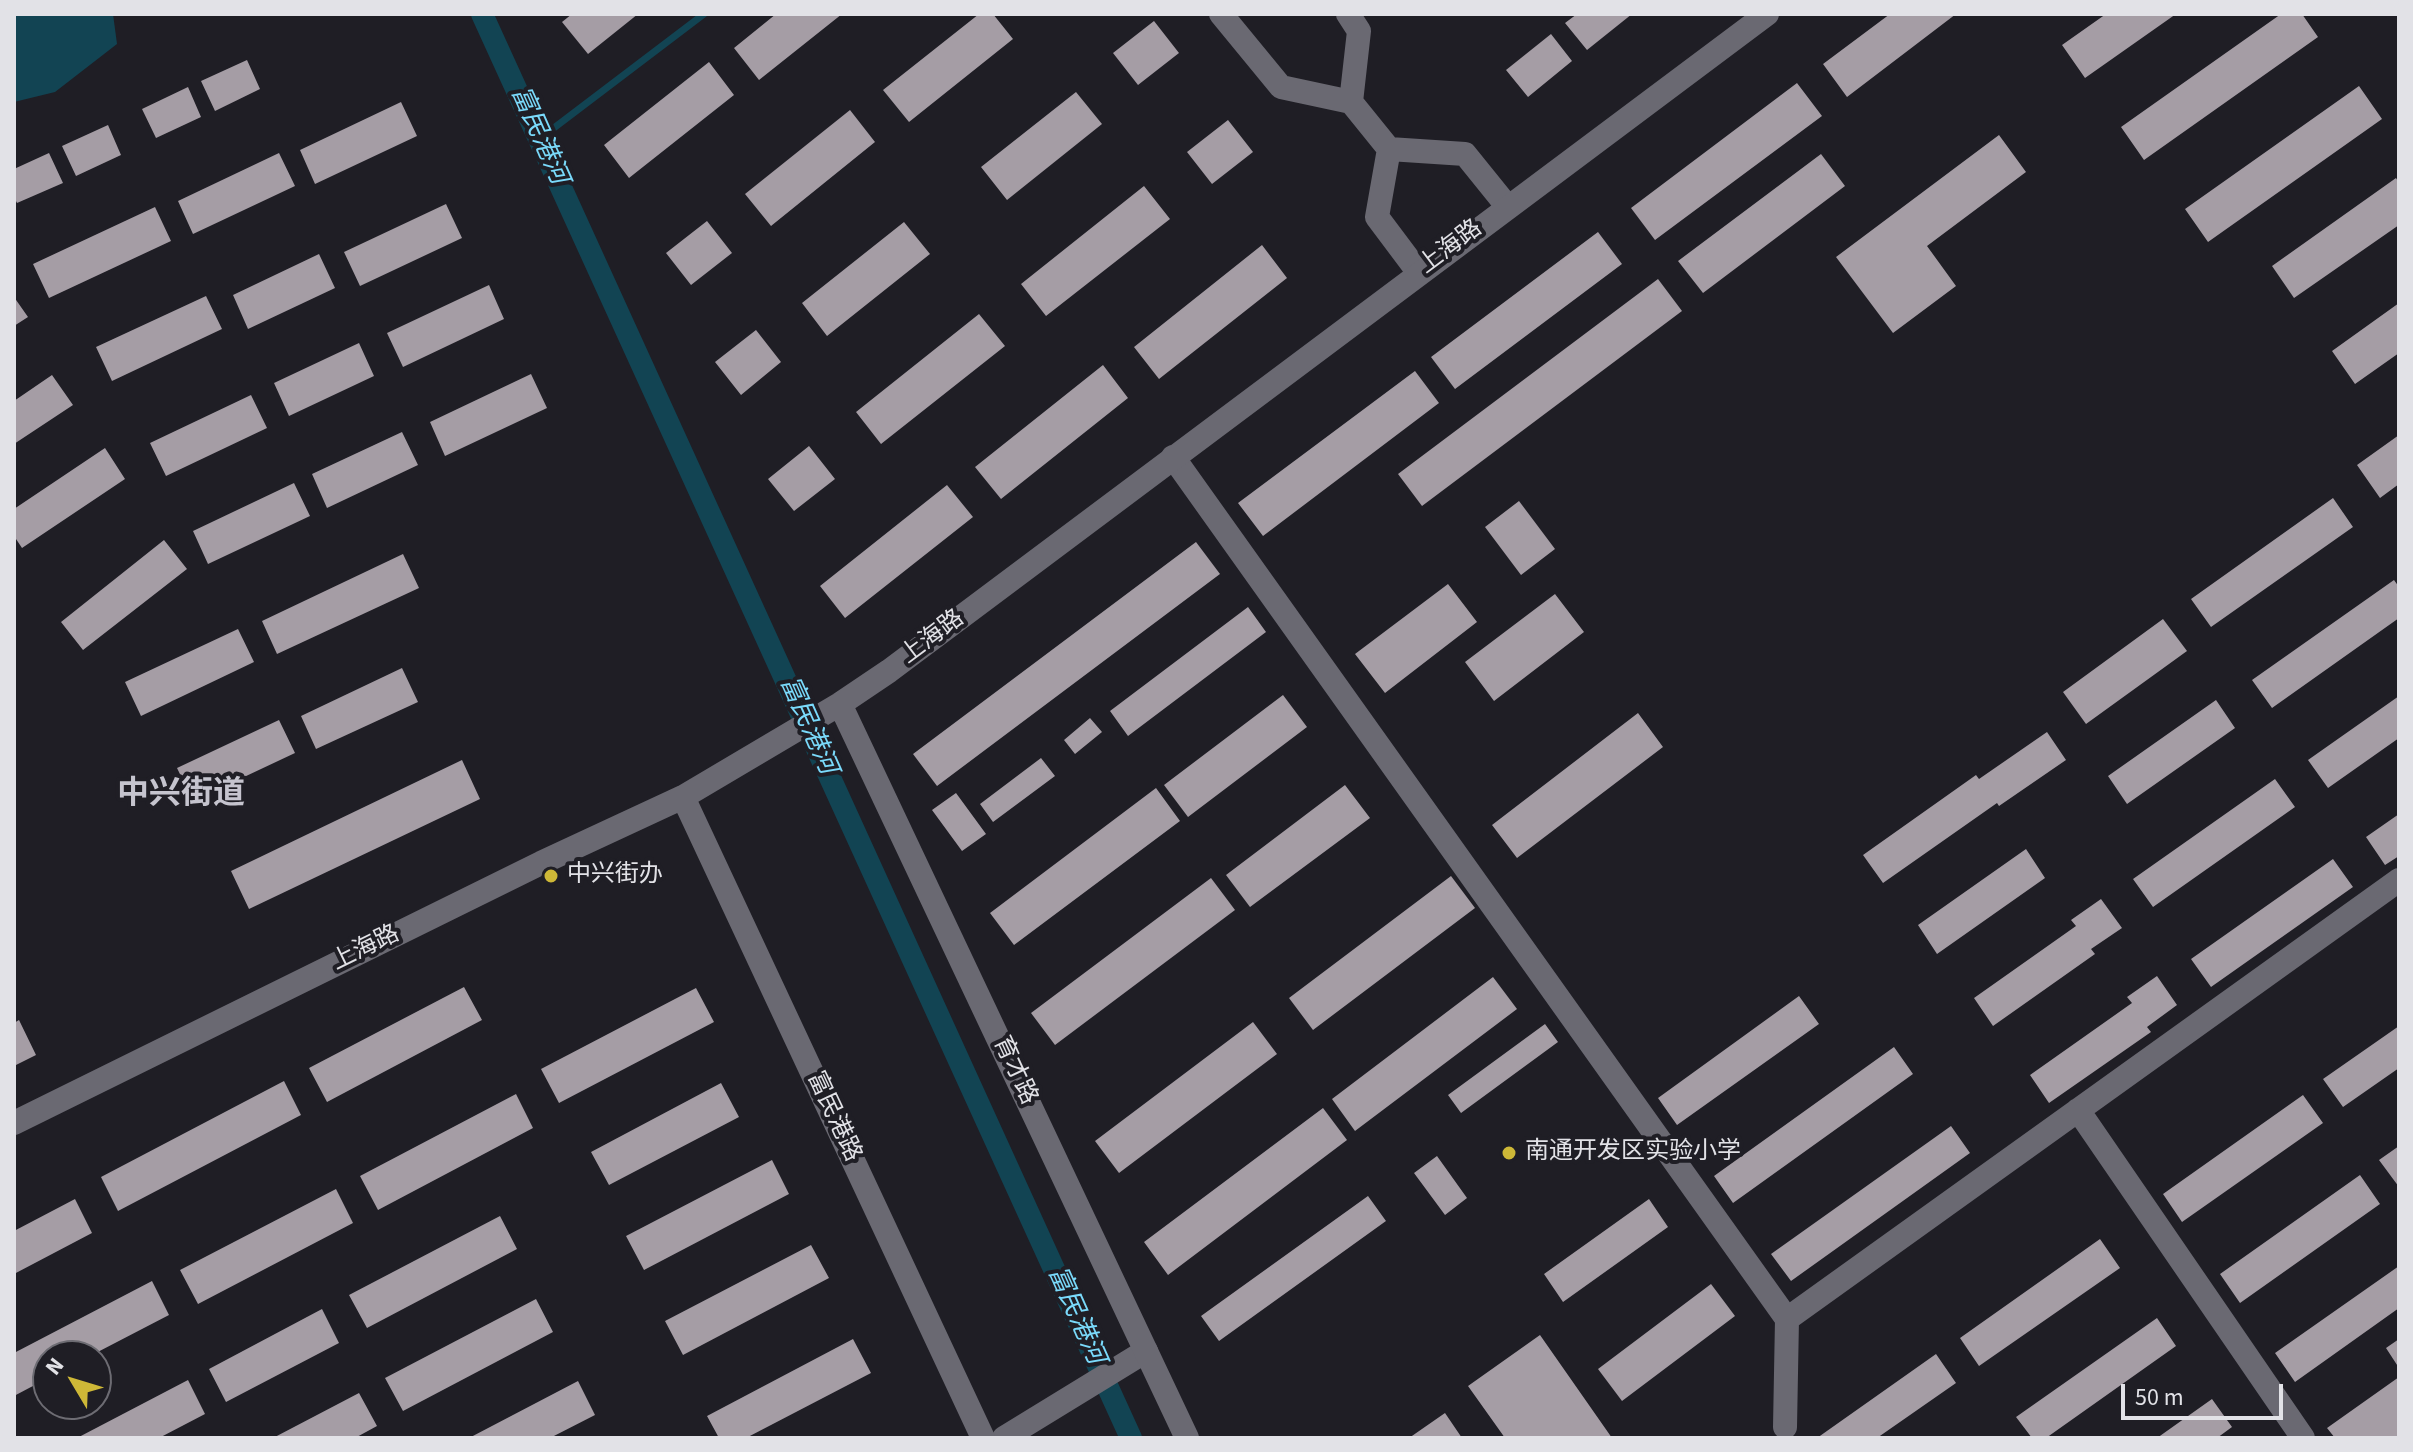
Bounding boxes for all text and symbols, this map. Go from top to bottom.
water label: 富民港河 [503,82,573,190]
street label: 上海路 [1414,215,1488,281]
street label: 上海路 [896,605,970,671]
water label: 富民港河 [772,672,842,780]
district label: 中兴街道 [117,777,245,815]
place label: 中兴街办 [567,862,663,890]
marker: 中兴街办 [542,867,560,885]
street label: 上海路 [327,920,405,978]
street label: 育才路 [986,1032,1042,1110]
street label: 富民港路 [800,1067,866,1167]
place label: 南通开发区实验小学 [1525,1139,1741,1167]
marker: 南通开发区实验小学 [1500,1144,1518,1162]
water label: 富民港河 [1040,1262,1110,1370]
north arrow [32,1340,112,1420]
text: N [38,1351,72,1382]
scale bar [2125,1368,2287,1418]
text: 50 m [2135,1380,2184,1415]

